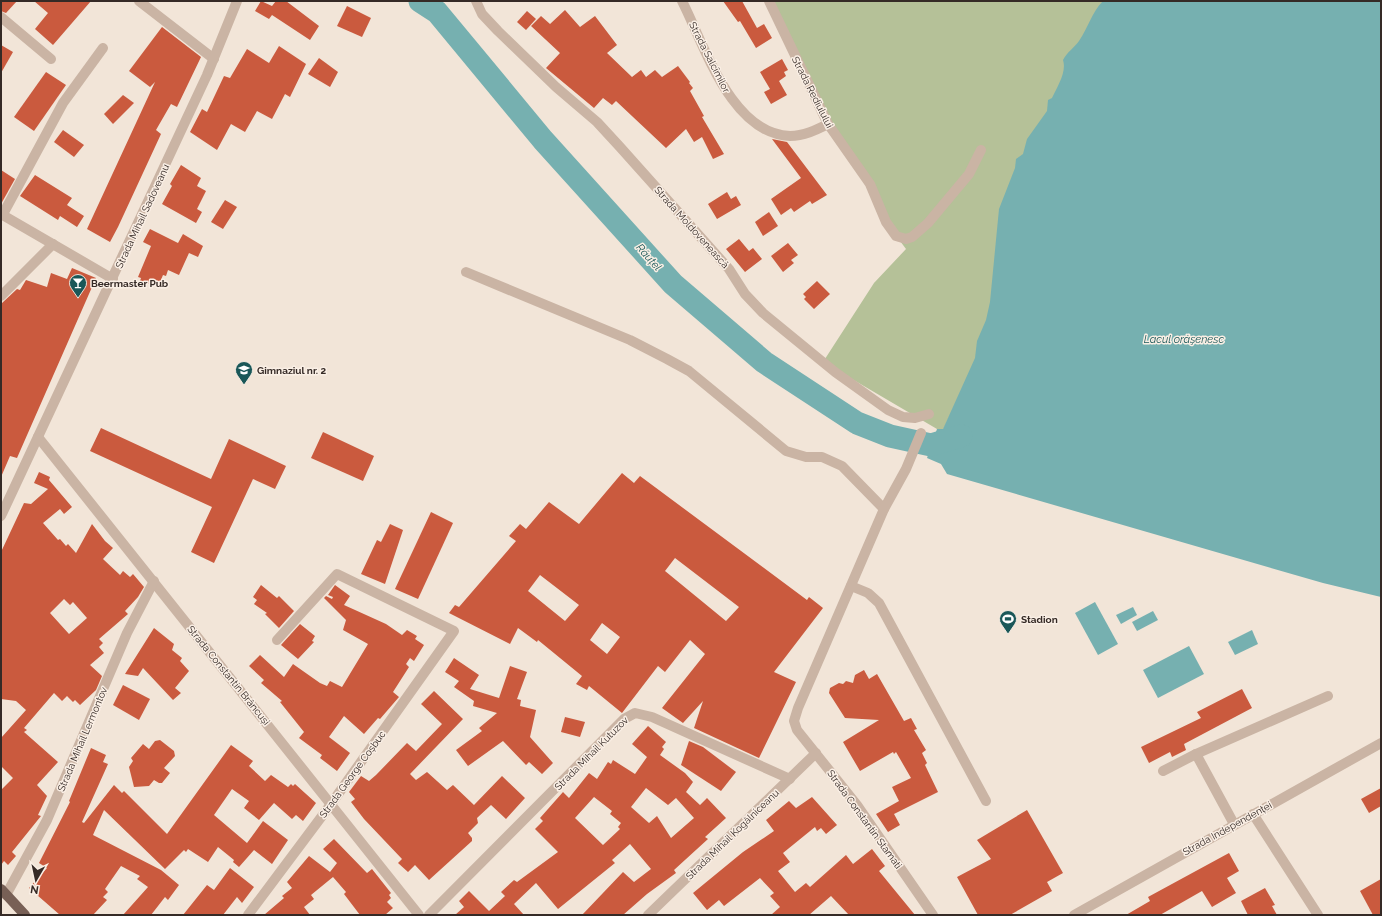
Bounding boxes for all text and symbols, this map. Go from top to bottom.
street label: Strada Salcîmilor [687,20,732,95]
street label: Strada Rediulului [790,55,835,130]
street label: Strada Mihail Sadoveanu [113,162,171,270]
street label: Strada Moldovenească [652,184,731,270]
water label: Răuțel [633,241,664,274]
bar icon: Beermaster Pub [68,273,88,298]
place label: Beermaster Pub [91,278,169,289]
water label: Lacul orăşenesc [1144,333,1224,346]
school or university icon: Gimnaziul nr. 2 [234,360,254,385]
place label: Gimnaziul nr. 2 [257,365,326,376]
sports icon: Stadion [998,609,1018,634]
place label: Stadion [1021,614,1058,625]
street label: Strada Constantin Brâncuși [185,624,272,727]
street label: Strada Mihail Lermontov [55,685,110,793]
street label: Strada Mihail Kutuzov [552,714,631,792]
street label: Strada George Coșbuc [317,728,388,820]
street label: Strada Constantin Stamati [825,768,904,871]
street label: Strada Mihail Kogălniceanu [684,787,781,882]
street label: Strada Independenței [1181,799,1274,857]
north arrow [16,860,56,900]
text: N [29,882,40,896]

